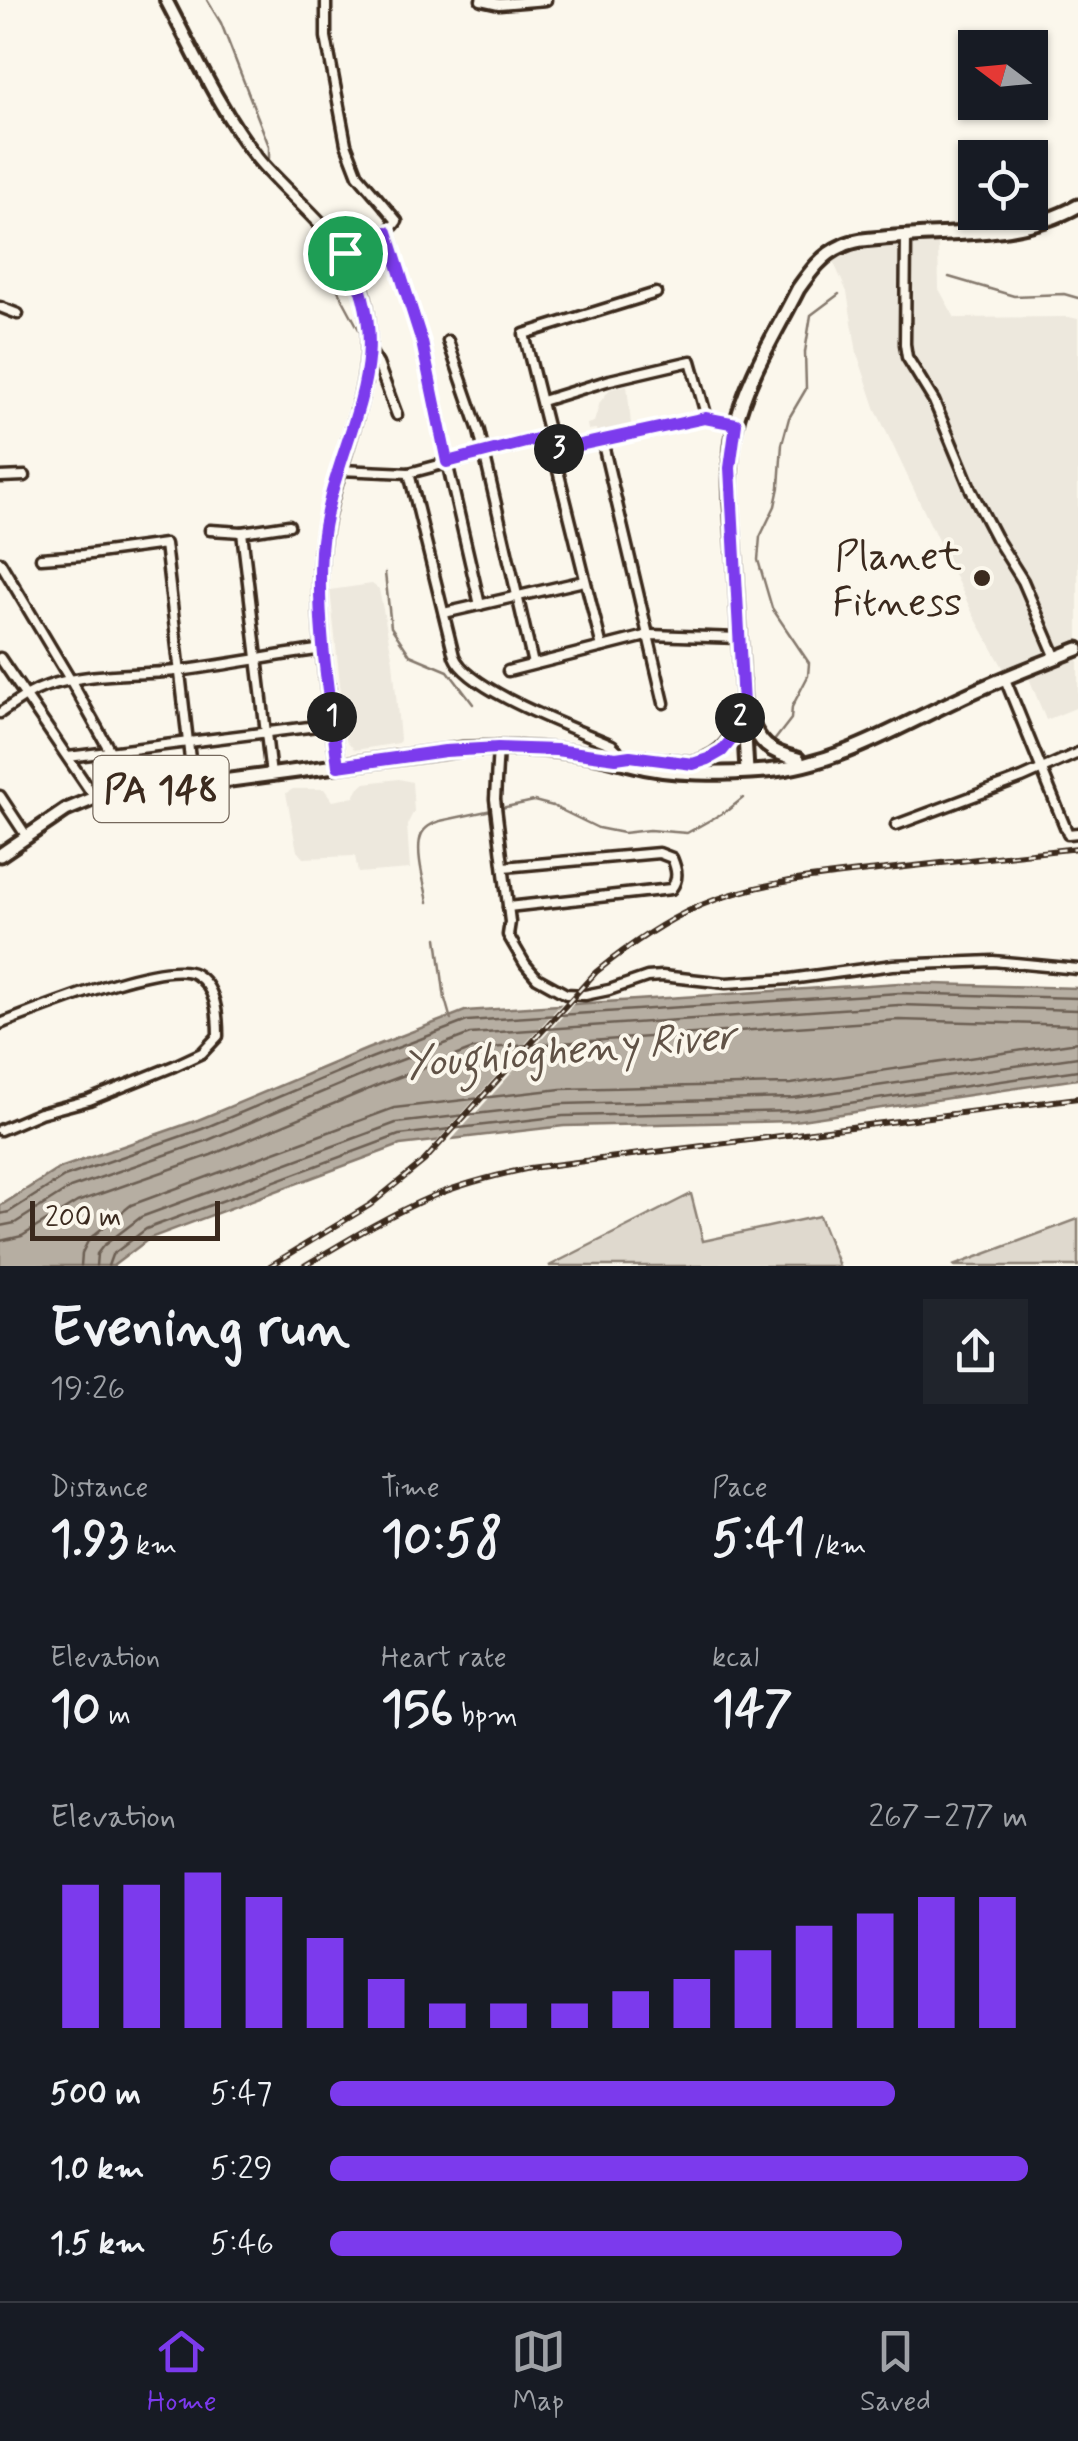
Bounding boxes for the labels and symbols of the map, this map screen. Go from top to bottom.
north arrow [958,30,1048,120]
pin [303,211,388,296]
pin: 3 [534,424,584,474]
place label: Planet Fitness [832,532,962,630]
marker: Planet Fitness [971,567,993,589]
pin: 1 [307,692,357,742]
pin: 2 [715,693,765,743]
road number: PA 148 [94,756,228,822]
water label: Youghiogheny River [401,1009,743,1097]
scale bar [30,1196,220,1240]

